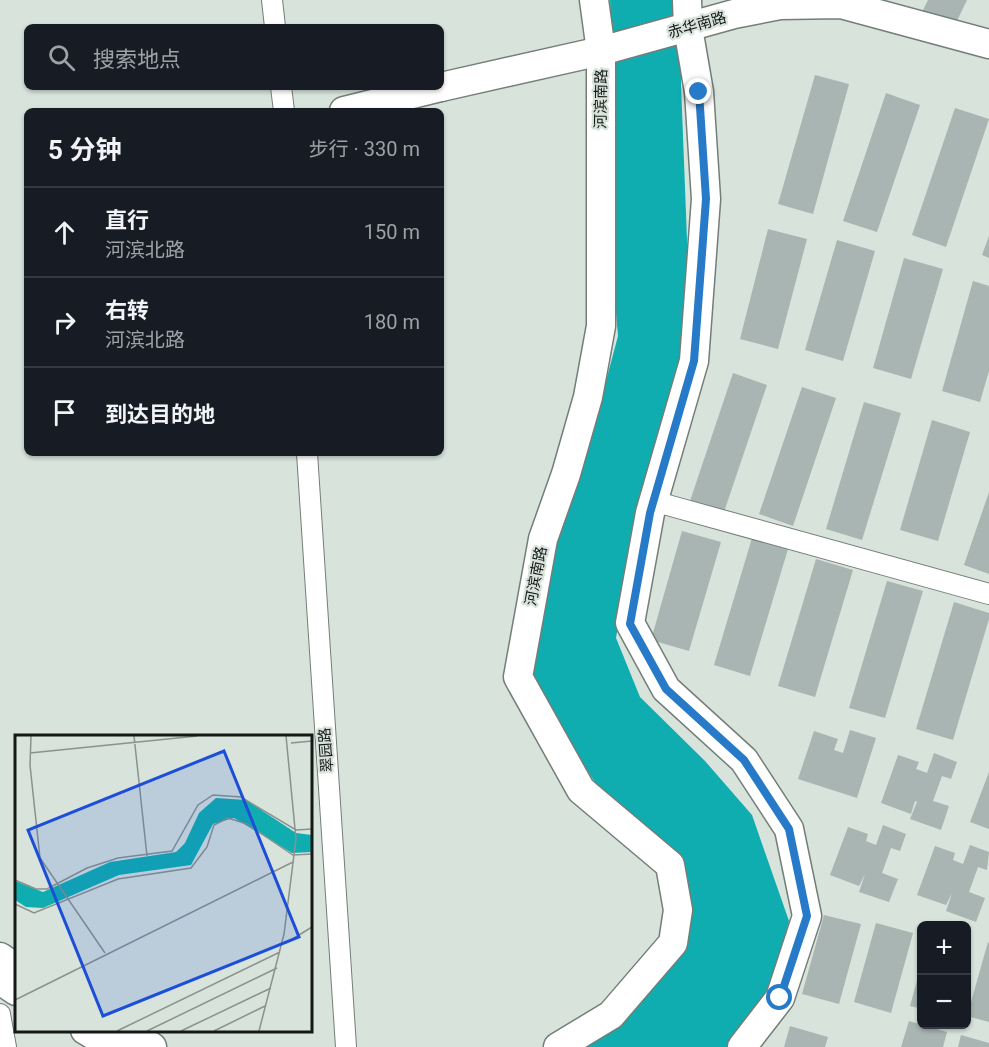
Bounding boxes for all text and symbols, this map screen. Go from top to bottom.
street label: 赤华南路 [666,8,728,42]
search box [24,24,444,90]
icon: search [45,41,78,74]
text: 搜索地点 [93,47,181,72]
street label: 河滨南路 [591,69,611,129]
route end [685,78,711,104]
text: 5 分钟 [48,135,121,165]
text: 步行 · 330 m [309,137,420,161]
text: 直行 [105,208,149,233]
icon: ahead [48,216,81,249]
text: 150 m [364,220,420,244]
text: 河滨北路 [105,238,185,262]
text: 右转 [105,298,149,323]
icon: right [48,306,81,339]
text: 180 m [364,310,420,334]
text: 河滨北路 [105,328,185,352]
icon: arrive [48,396,81,429]
text: 到达目的地 [105,402,215,427]
street label: 河滨南路 [521,545,551,607]
street label: 翠园路 [315,727,337,773]
inset map [15,735,312,1032]
map controls [917,921,971,1029]
button: + [917,921,971,975]
button: − [917,975,971,1029]
route start [766,984,792,1010]

